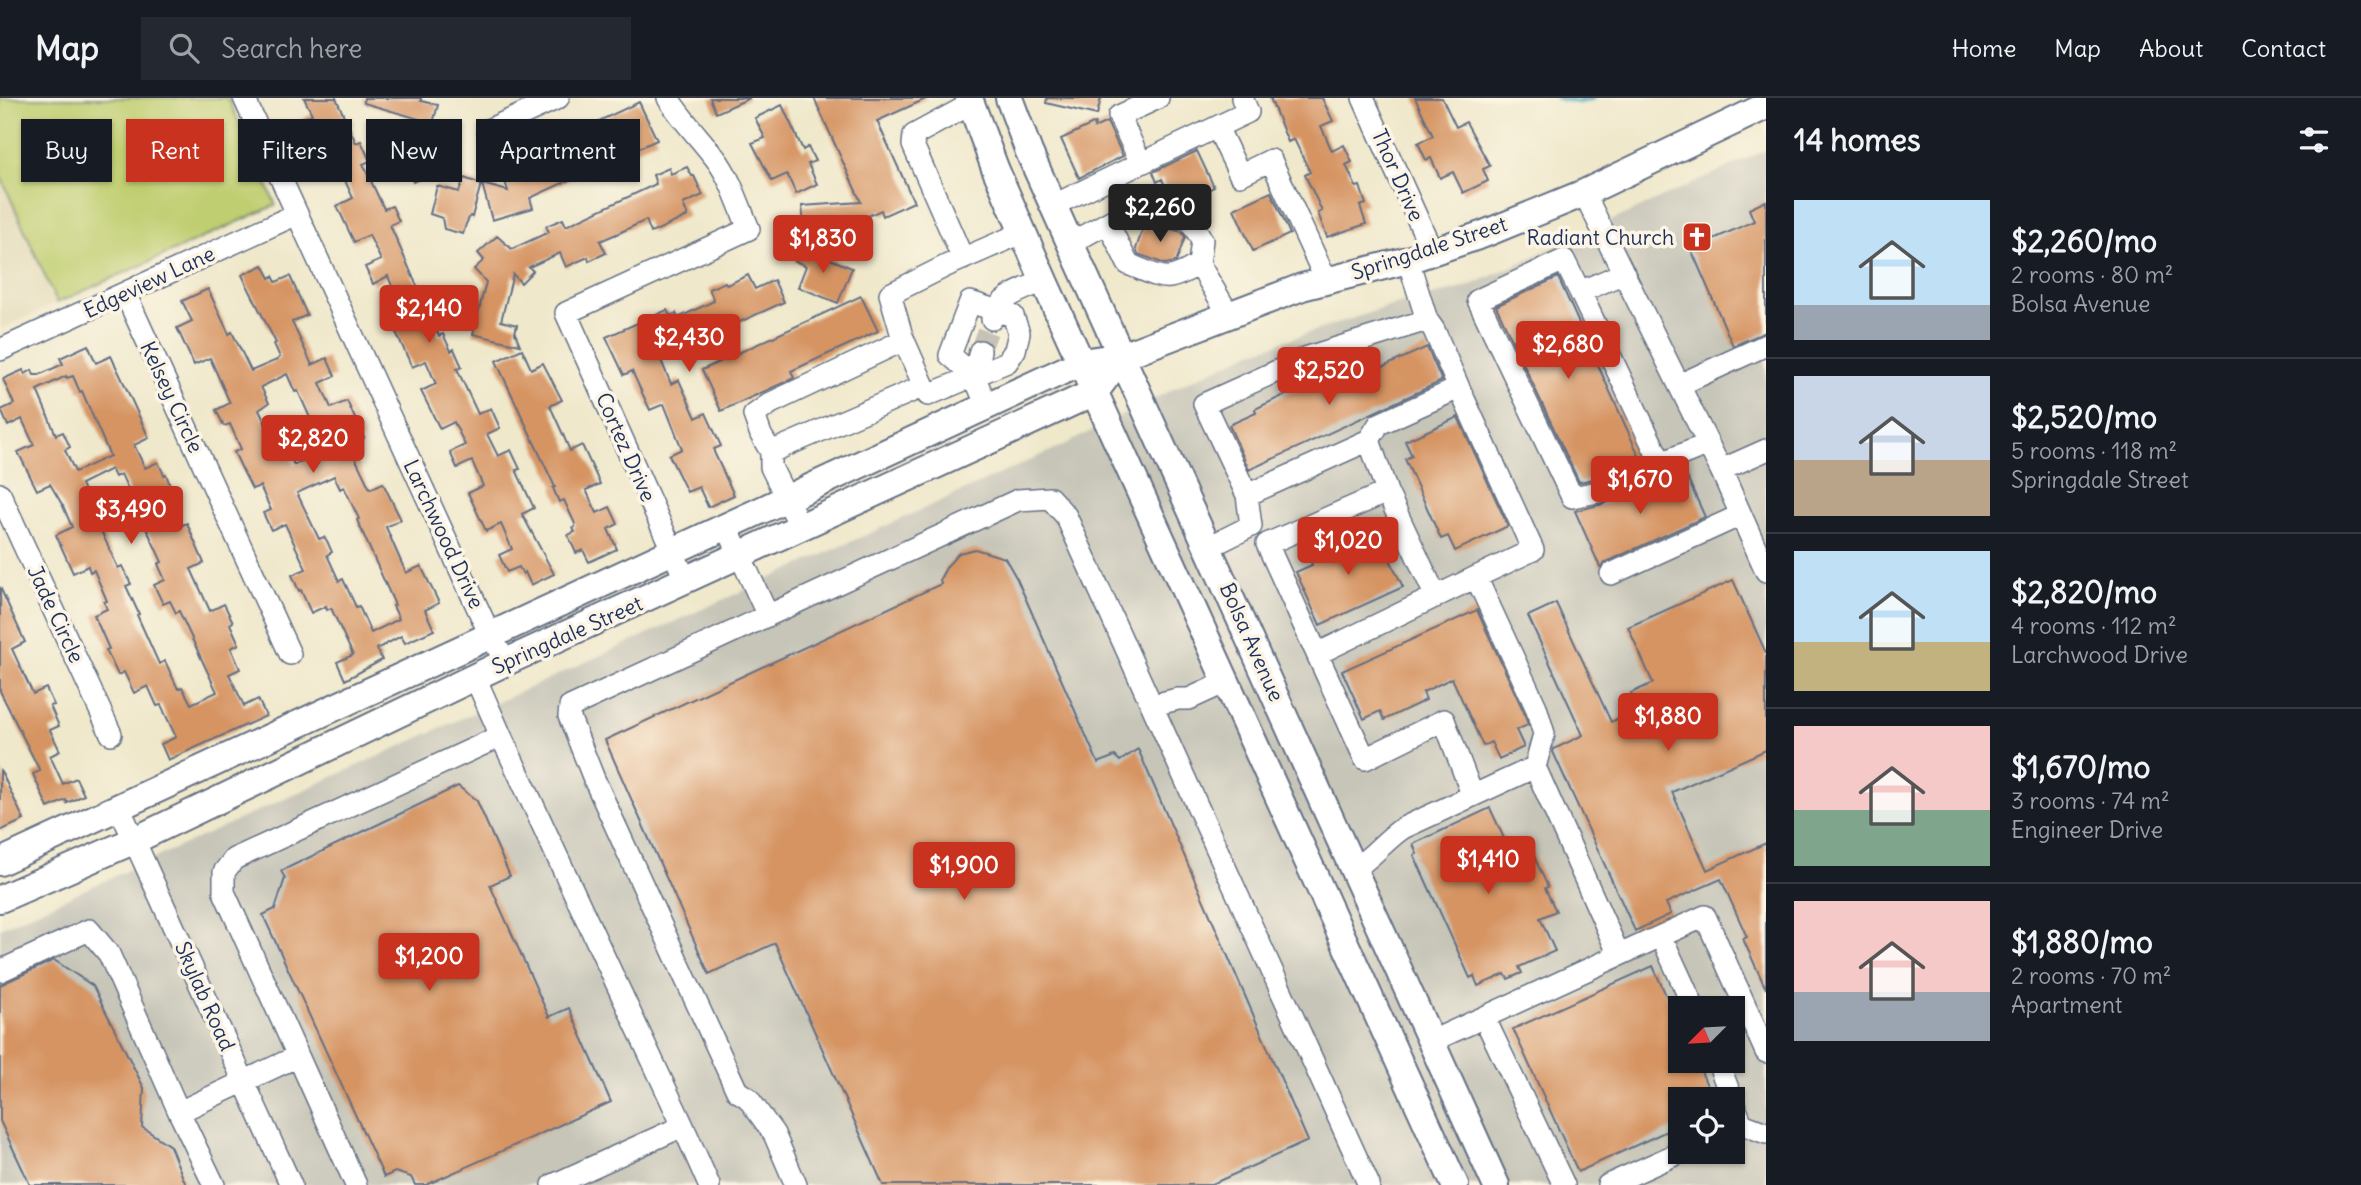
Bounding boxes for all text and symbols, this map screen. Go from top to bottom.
search box [141,17,631,80]
text: Map [35,27,99,69]
icon: search [165,29,203,67]
text: Search here [221,32,362,65]
text: Home [1952,33,2016,63]
text: Map [2054,33,2101,63]
text: About [2139,33,2203,63]
text: Contact [2241,33,2326,63]
chip: Buy [21,119,112,182]
chip: Rent [126,119,224,182]
chip: Filters [238,119,352,182]
chip: New [366,119,462,182]
chip: Apartment [476,119,640,182]
text: 14 homes [1794,121,1921,159]
icon: filters [2295,121,2333,159]
street label: Thor Drive [1366,125,1430,225]
pin: $2,260 [1103,184,1217,244]
text: $2,260 [1124,192,1196,221]
street label: Springdale Street [1348,210,1510,286]
pin: $1,830 [766,216,880,275]
church icon: Radiant Church [1680,220,1714,254]
text: $2,260/mo [2011,222,2157,260]
text: $1,830 [789,223,857,252]
place label: Radiant Church [1526,224,1674,251]
icon: home [1850,228,1934,312]
street label: Edgeview Lane [79,240,219,324]
text: 2 rooms · 80 m² [2011,260,2173,289]
pin: $2,140 [372,286,486,345]
text: Bolsa Avenue [2011,289,2150,318]
text: $2,140 [396,293,462,322]
pin: $2,430 [632,314,746,374]
text: $2,430 [653,322,725,351]
pin: $2,680 [1511,322,1625,381]
text: $2,680 [1532,329,1604,358]
street label: Kelsey Circle [134,337,210,457]
pin: $2,520 [1272,348,1386,407]
text: $2,520 [1293,355,1365,384]
street label: Cortez Drive [590,388,662,506]
text: $2,520/mo [2011,398,2157,436]
icon: home [1850,404,1934,488]
pin: $2,820 [256,416,370,475]
text: $2,820 [277,423,349,452]
text: 5 rooms · 118 m² [2011,436,2177,465]
street label: Larchwood Drive [398,455,490,613]
pin: $1,670 [1583,456,1697,516]
text: $1,670 [1607,464,1673,493]
text: Springdale Street [2011,465,2189,494]
pin: $3,490 [74,486,188,546]
text: $3,490 [95,494,167,523]
pin: $1,020 [1291,518,1405,577]
text: $1,020 [1313,525,1383,554]
street label: Jade Circle [22,561,90,667]
text: $2,820/mo [2011,573,2157,611]
street label: Bolsa Avenue [1214,578,1290,706]
icon: home [1850,579,1934,663]
street label: Springdale Street [487,590,647,680]
text: 4 rooms · 112 m² [2011,611,2177,640]
text: Larchwood Drive [2011,640,2188,669]
pin: $1,880 [1611,694,1725,753]
text: $1,880 [1634,701,1702,730]
text: $1,670/mo [2011,748,2150,786]
icon: home [1850,754,1934,838]
text: 3 rooms · 74 m² [2011,786,2170,815]
text: Engineer Drive [2011,815,2163,844]
pin: $1,410 [1431,836,1545,896]
pin: $1,900 [907,842,1021,902]
text: $1,410 [1456,844,1520,873]
text: $1,900 [929,850,999,879]
text: $1,880/mo [2011,923,2153,961]
icon: home [1850,929,1934,1013]
pin: $1,200 [372,934,486,993]
street label: Skylab Road [169,937,241,1055]
text: $1,200 [394,941,464,970]
text: 2 rooms · 70 m² [2011,961,2171,990]
text: Apartment [2011,990,2123,1019]
north arrow [1668,996,1745,1073]
map controls [1668,996,1745,1164]
button: locate [1668,1087,1745,1164]

